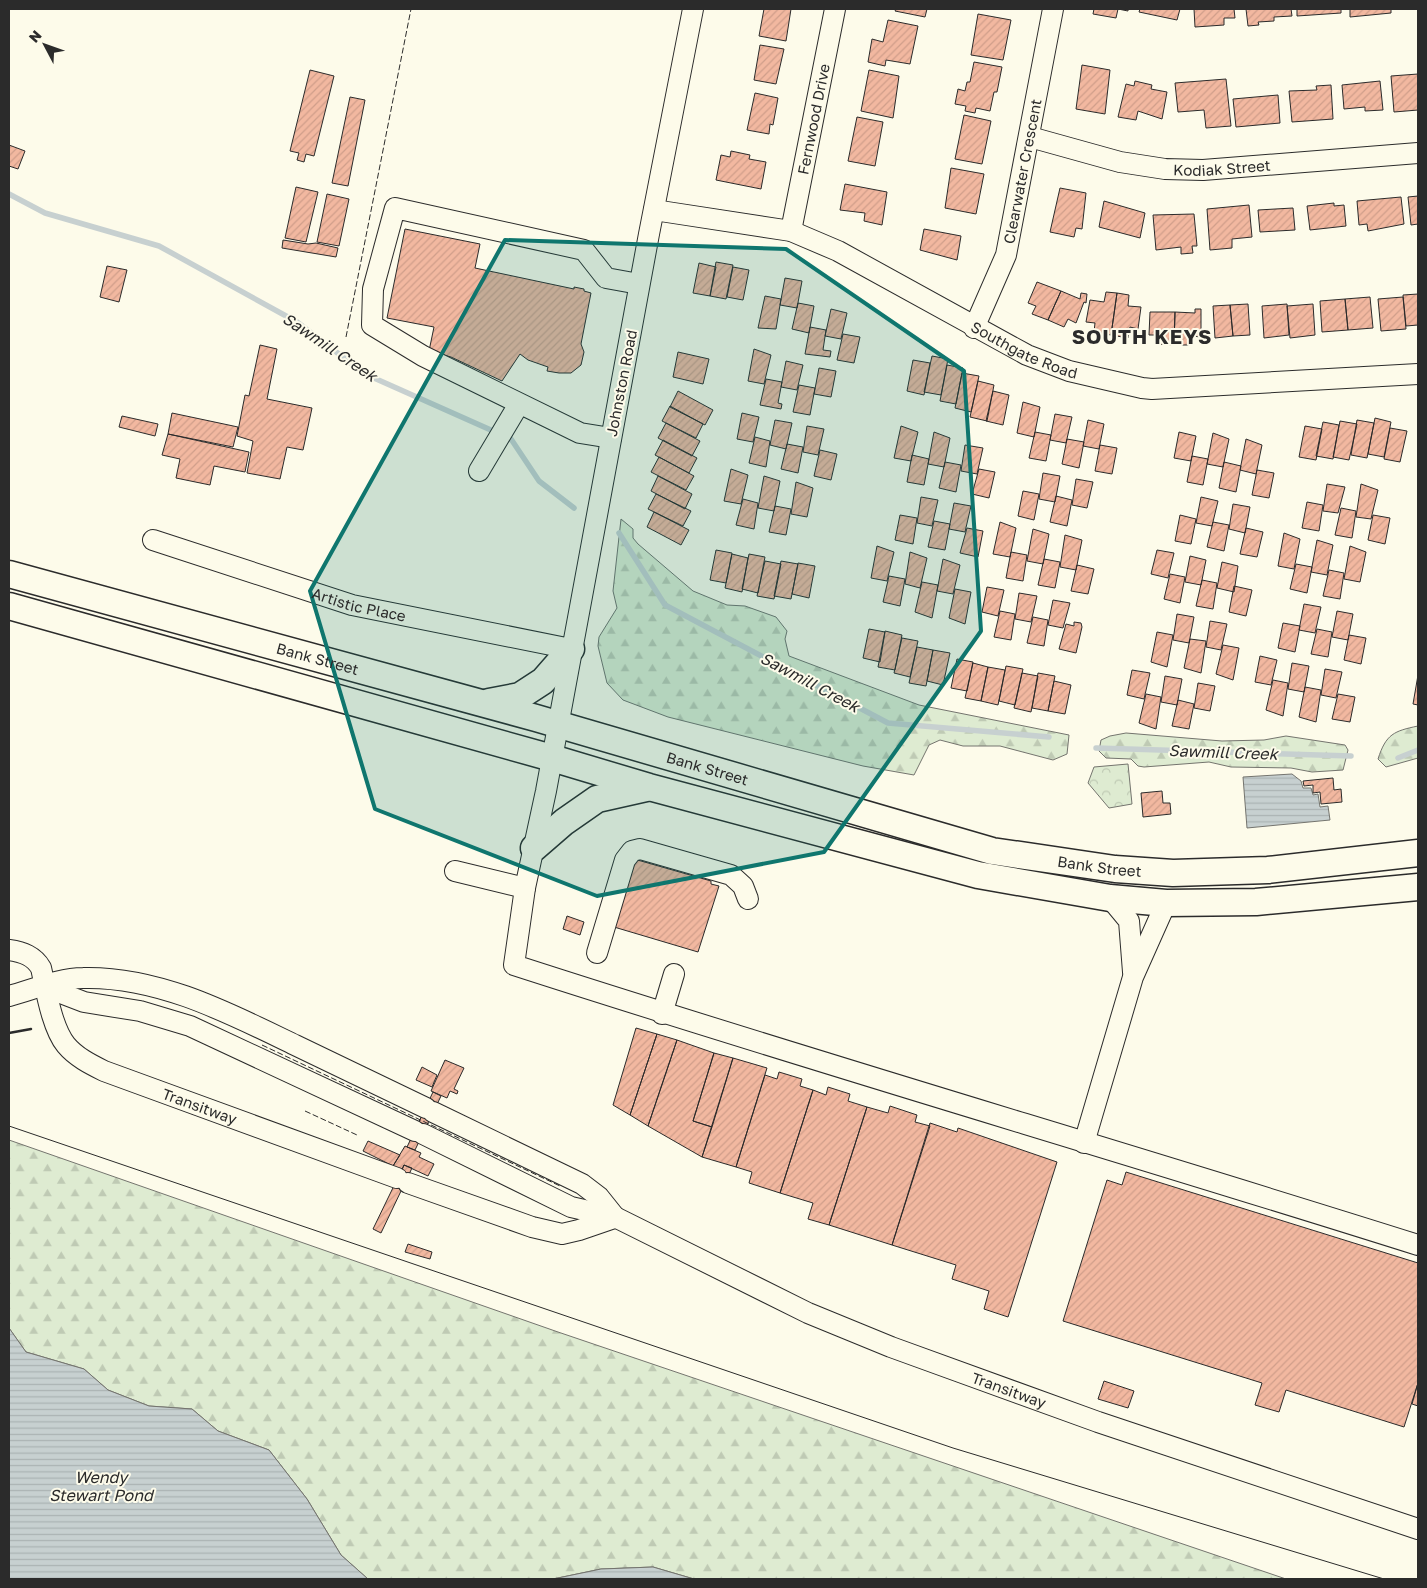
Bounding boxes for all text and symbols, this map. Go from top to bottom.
north arrow [20,20,70,70]
text: N [25,27,45,46]
street label: Fernwood Drive [793,62,833,176]
street label: Clearwater Crescent [999,97,1045,245]
street label: Kodiak Street [1173,156,1271,179]
water label: Sawmill Creek [279,308,383,387]
street label: Southgate Road [968,317,1079,382]
district label: SOUTH KEYS [1072,324,1212,348]
street label: Johnston Road [602,328,640,438]
street label: Artistic Place [310,584,408,625]
street label: Bank Street [275,639,361,678]
water label: Sawmill Creek [757,648,865,717]
water label: Sawmill Creek [1168,740,1280,764]
street label: Bank Street [664,748,751,788]
street label: Bank Street [1056,852,1142,880]
street label: Transitway [160,1084,240,1128]
street label: Transitway [969,1368,1049,1412]
water label: Wendy Stewart Pond [49,1467,155,1505]

